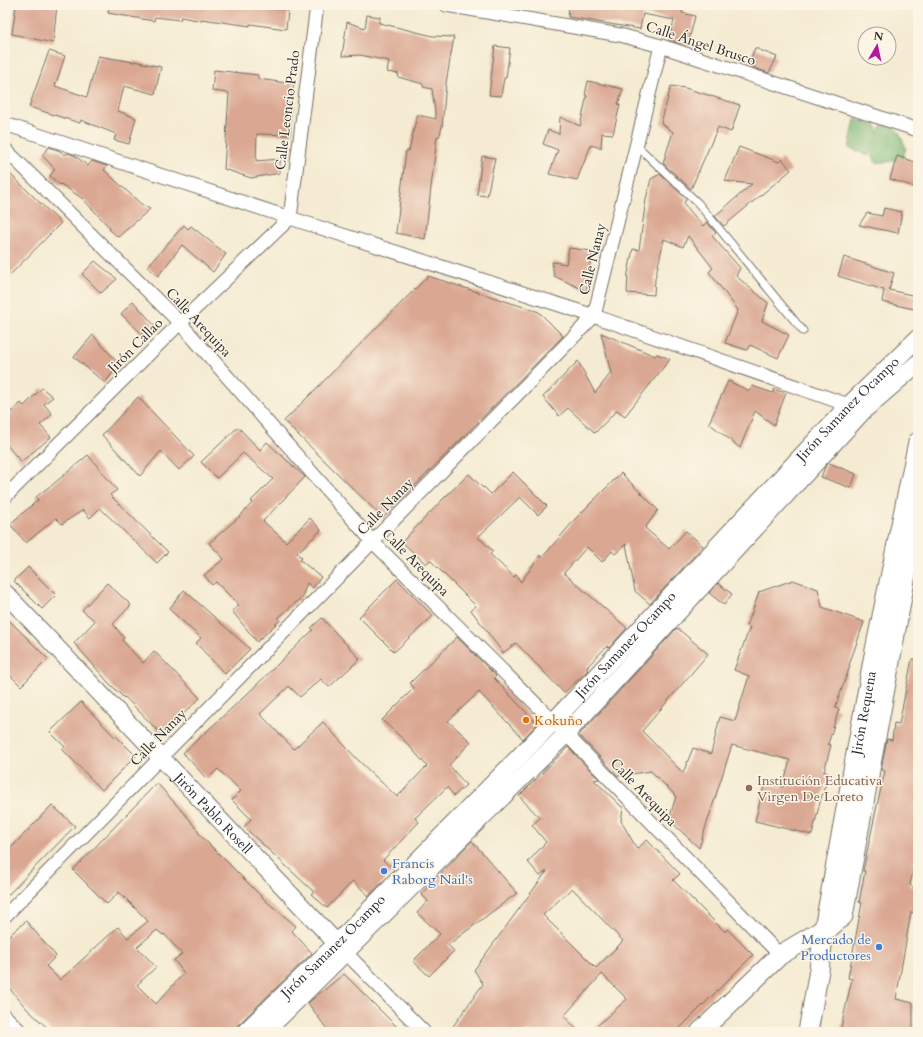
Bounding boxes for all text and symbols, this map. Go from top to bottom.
street label: Calle Ángel Brusco [644,17,759,70]
north arrow [857,26,897,66]
text: N [873,28,885,45]
street label: Calle Leoncio Prado [271,49,304,171]
street label: Calle Nanay [574,221,611,297]
street label: Calle Arequipa [162,284,236,361]
street label: Jirón Callao [102,313,167,378]
street label: Jirón Samanez Ocampo [791,352,904,467]
street label: Calle Nanay [353,473,418,539]
street label: Calle Arequipa [378,525,453,600]
street label: Jirón Samanez Ocampo [570,587,681,704]
street label: Jirón Requena [847,670,881,758]
street label: Calle Nanay [126,704,191,770]
place label: Kokuño [534,711,583,730]
marker: Kokuño [521,715,531,725]
street label: Calle Arequipa [606,754,681,831]
street label: Jirón Pablo Rosell [169,767,256,858]
place label: Institución Educativa Virgen De Loreto [757,771,882,806]
marker: Institución Educativa Virgen De Loreto [744,783,754,793]
place label: Francis Raborg Nail's [392,854,473,889]
marker: Francis Raborg Nail's [379,866,389,876]
street label: Jirón Samanez Ocampo [275,890,390,1004]
place label: Mercado de Productores [800,930,871,965]
marker: Mercado de Productores [874,942,884,952]

